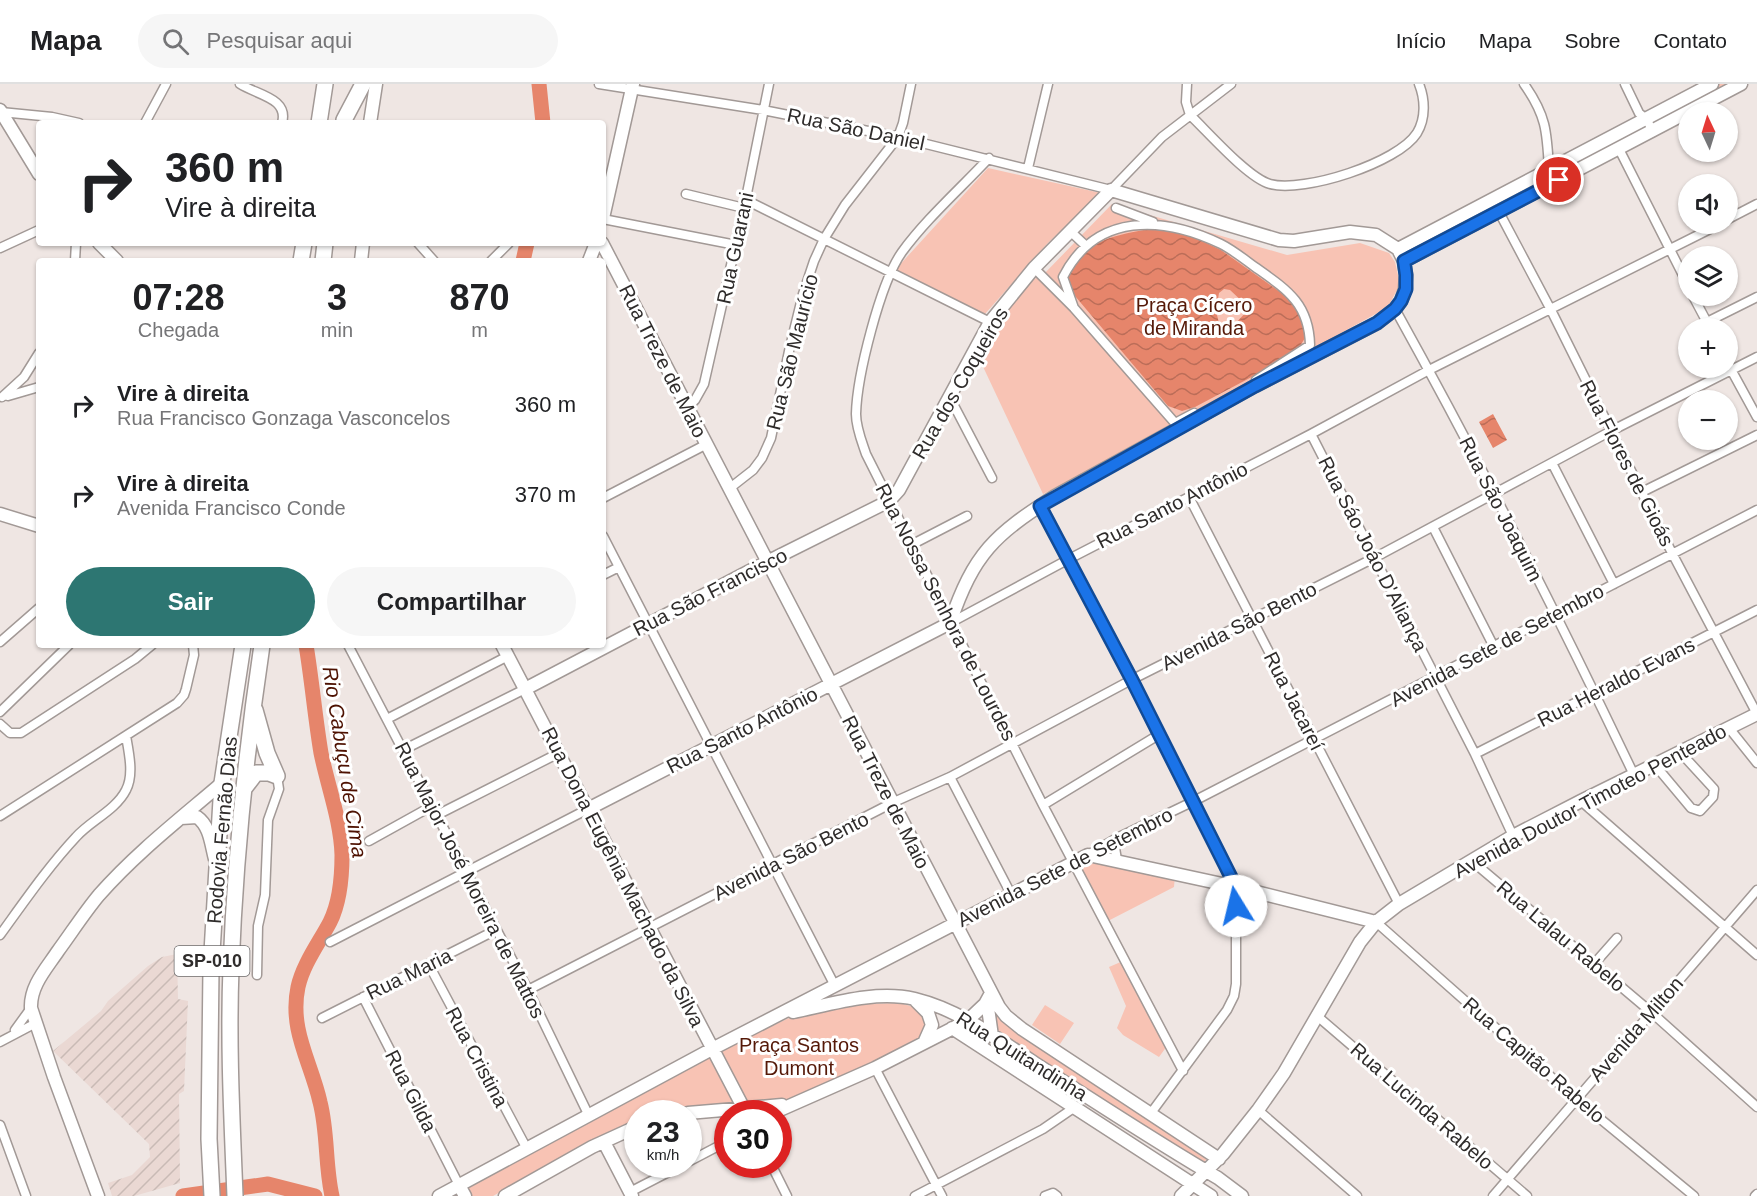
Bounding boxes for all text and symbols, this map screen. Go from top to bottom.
search box [138,14,558,68]
text: Mapa [30,25,102,56]
icon: search [159,25,192,58]
text: Pesquisar aqui [207,28,352,53]
text: Início [1396,29,1446,52]
text: Mapa [1479,29,1531,52]
text: Sobre [1564,29,1620,52]
text: Contato [1653,29,1727,52]
north arrow [1678,102,1738,162]
map controls [1678,102,1738,450]
street label: Rua São Daniel [785,104,927,154]
icon: right [66,144,144,222]
text: 360 m [165,144,284,191]
pin [1533,154,1584,205]
icon: arrive [1542,163,1575,196]
button: sound [1678,174,1738,234]
street label: Rua Guarani [712,190,758,306]
text: Vire à direita [165,193,316,223]
button: layers [1678,246,1738,306]
street label: Rua São Maurício [762,272,822,432]
text: 07:28 [132,277,224,318]
text: 3 [327,277,347,318]
text: 870 [449,277,510,318]
street label: Rua Treze de Maio [615,281,711,441]
park label: Praça Cícero de Miranda [1136,294,1252,339]
street label: Rua dos Coqueiros [908,303,1012,463]
button: + [1678,318,1738,378]
text: Chegada [138,319,219,341]
text: min [321,319,353,341]
text: m [471,319,488,341]
street label: Rua Flores de Gioás [1576,376,1678,550]
text: Vire à direita [117,381,249,406]
icon: right [66,389,99,422]
button: − [1678,390,1738,450]
text: 360 m [515,392,576,417]
text: Rua Francisco Gonzaga Vasconcelos [117,407,450,429]
street label: Rua São Joaquim [1455,433,1547,585]
street label: Rua Sáo Joáo D'Aliança [1314,453,1432,656]
street label: Rua Santo Antônio [1093,457,1251,553]
text: Vire à direita [117,471,249,496]
icon: right [66,479,99,512]
street label: Rua Nossa Senhora de Lourdes [871,480,1021,744]
text: 370 m [515,482,576,507]
text: Avenida Francisco Conde [117,497,346,519]
street label: Rua São Francisco [629,544,791,640]
button: Sair [66,567,315,636]
button: Compartilhar [327,567,576,636]
street label: Avenida São Bento [1158,577,1320,675]
street label: Avenida Sete de Setembro [1386,579,1608,711]
street label: Rua Heraldo Evans [1534,633,1698,731]
street label: Rua Jacareí [1260,648,1328,754]
water label: Rio Cabuçu de Cima [318,665,372,859]
street label: Rua Santo Antônio [663,682,821,778]
street label: Rua Treze de Maio [838,712,934,872]
street label: Avenida Doutor Timoteo Penteado [1450,720,1730,882]
street label: Rua Dona Eugênia Machado da Silva [537,723,709,1031]
street label: Rodovia Fernão Dias [203,735,241,925]
street label: Rua Major José Moreira de Mattos [391,738,549,1022]
street label: Avenida Sete de Setembro [954,803,1176,931]
street label: Avenida São Bento [710,807,872,905]
position arrow [1204,874,1268,938]
street label: Rua Lalau Rabelo [1493,876,1629,996]
street label: Rua Maria [363,944,456,1004]
road number: SP-010 [174,946,250,976]
street label: Avenida Milton [1585,972,1687,1086]
street label: Rua Capitão Rabelo [1459,993,1609,1127]
street label: Rua Cristina [441,1003,513,1112]
street label: Rua Quitandinha [953,1007,1092,1106]
park label: Praça Santos Dumont [739,1034,859,1079]
street label: Rua Lucinda Rabelo [1346,1038,1498,1174]
street label: Rua Gilda [381,1046,441,1136]
speed limit sign: 30 [714,1100,792,1178]
text: 23 [646,1115,680,1148]
text: km/h [647,1146,679,1163]

